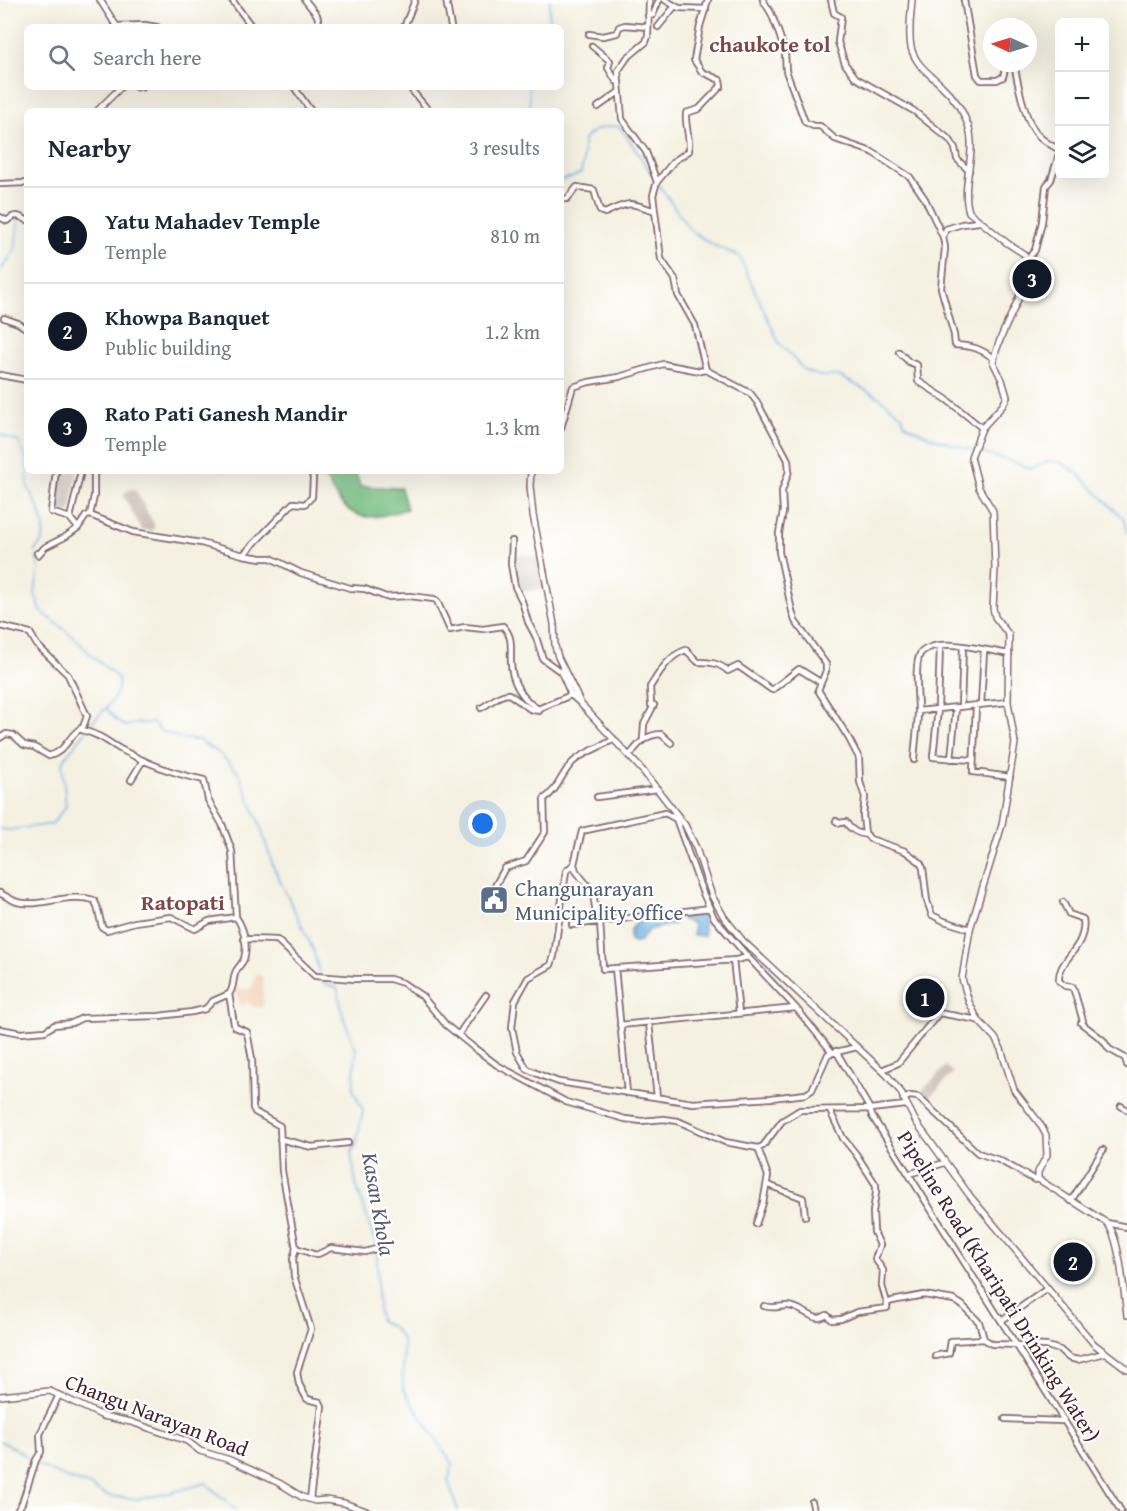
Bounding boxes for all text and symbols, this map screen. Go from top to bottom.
north arrow [983,18,1037,72]
map controls [1055,18,1109,180]
button: + [1055,18,1109,72]
search box [24,24,564,90]
district label: chaukote tol [709,28,831,60]
icon: search [45,41,78,74]
text: Search here [93,41,202,73]
button: − [1055,72,1109,126]
button: layers [1055,126,1109,180]
text: Nearby [48,128,131,167]
text: 3 results [469,133,540,162]
text: Yatu Mahadev Temple [105,205,320,237]
text: 1 [62,221,73,250]
text: 810 m [490,221,540,250]
text: Temple [105,237,167,266]
pin: 3 [1012,256,1052,302]
text: Khowpa Banquet [105,301,270,333]
text: 2 [62,317,73,346]
text: 1.2 km [485,317,540,346]
text: Public building [105,333,231,362]
text: Rato Pati Ganesh Mandir [105,397,347,429]
text: 3 [62,413,73,442]
text: 1.3 km [485,413,540,442]
text: Temple [105,429,167,458]
your location [468,809,497,838]
place label: Changunarayan Municipality Office [515,873,683,928]
public building icon: Changunarayan Municipality Office [478,884,510,916]
district label: Ratopati [141,886,225,918]
pin: 1 [906,976,944,1020]
street label: Pipeline Road (Kharipati Drinking Water) [890,1124,1108,1448]
water label: Kasan Khola [354,1149,404,1258]
pin: 2 [1054,1240,1092,1284]
street label: Changu Narayan Road [61,1366,254,1464]

